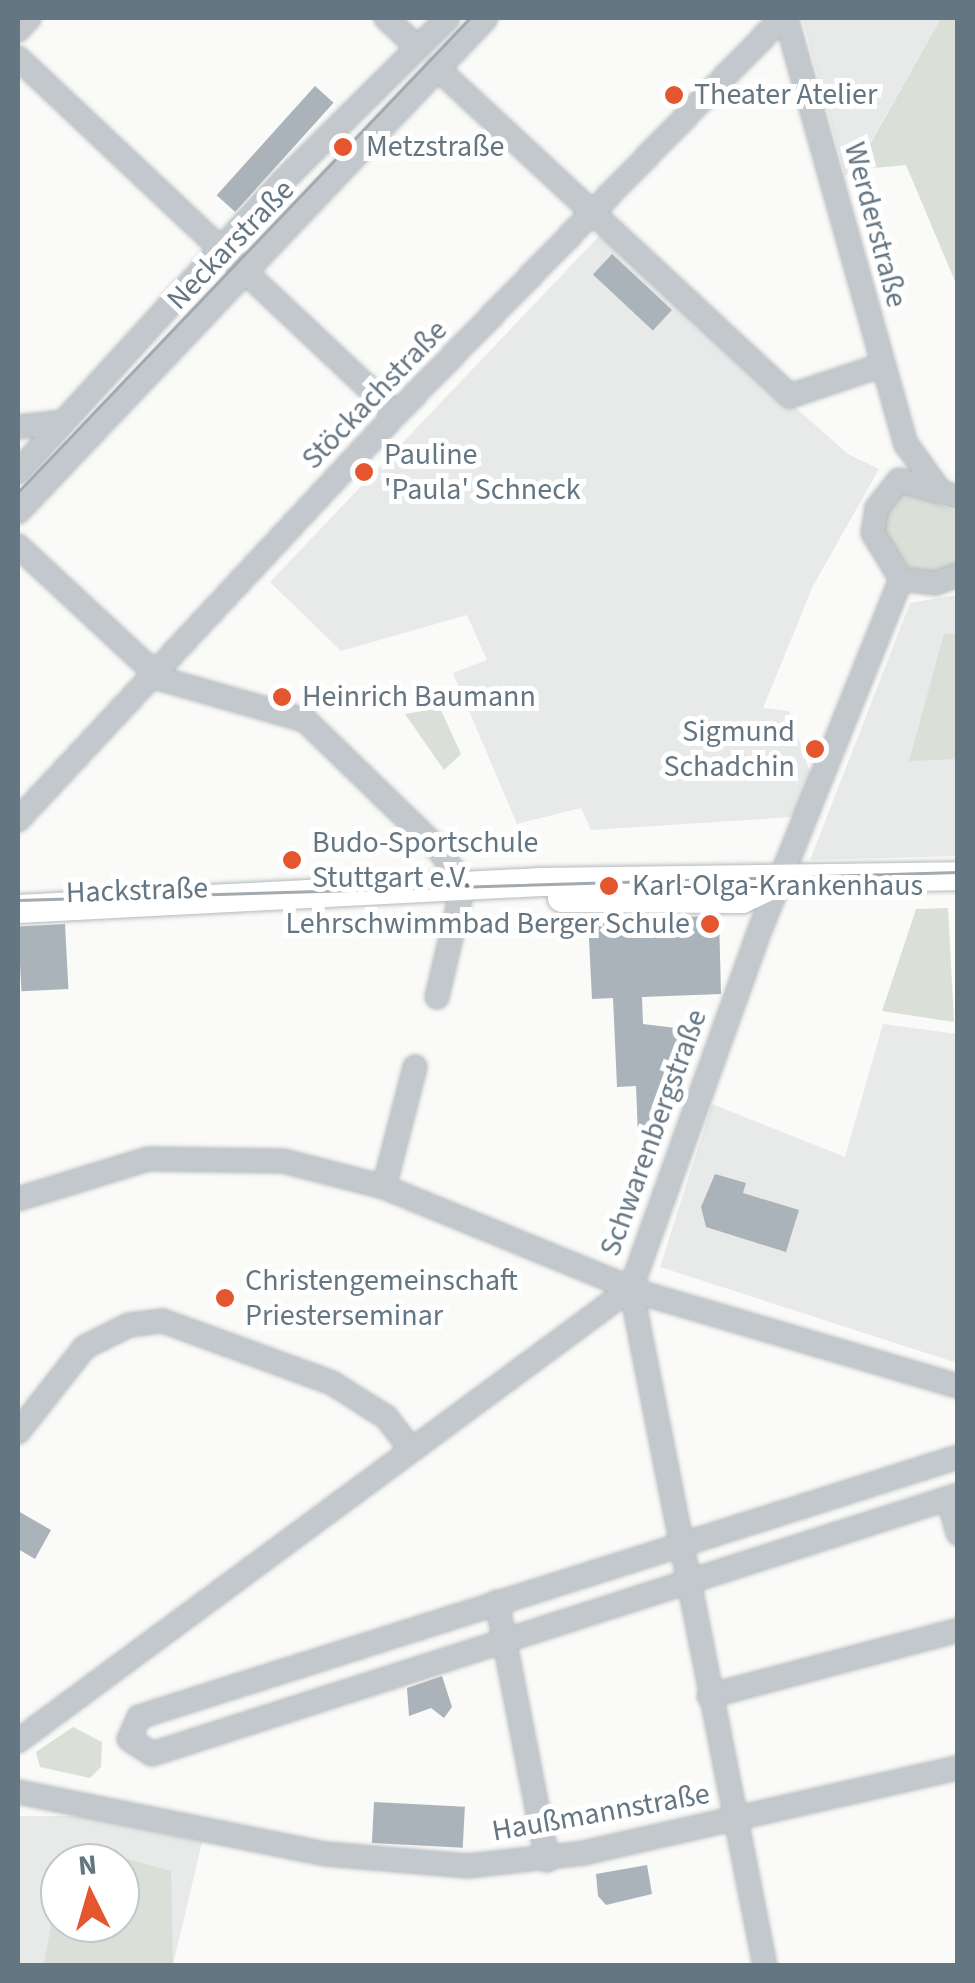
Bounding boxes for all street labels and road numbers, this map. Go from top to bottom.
street label: Werderstraße [836,138,914,312]
street label: Neckarstraße [160,172,302,318]
street label: Stöckachstraße [295,313,455,477]
street label: Hackstraße [65,871,209,911]
street label: Schwarenbergstraße [593,1005,715,1261]
street label: Haußmannstraße [489,1776,713,1850]

